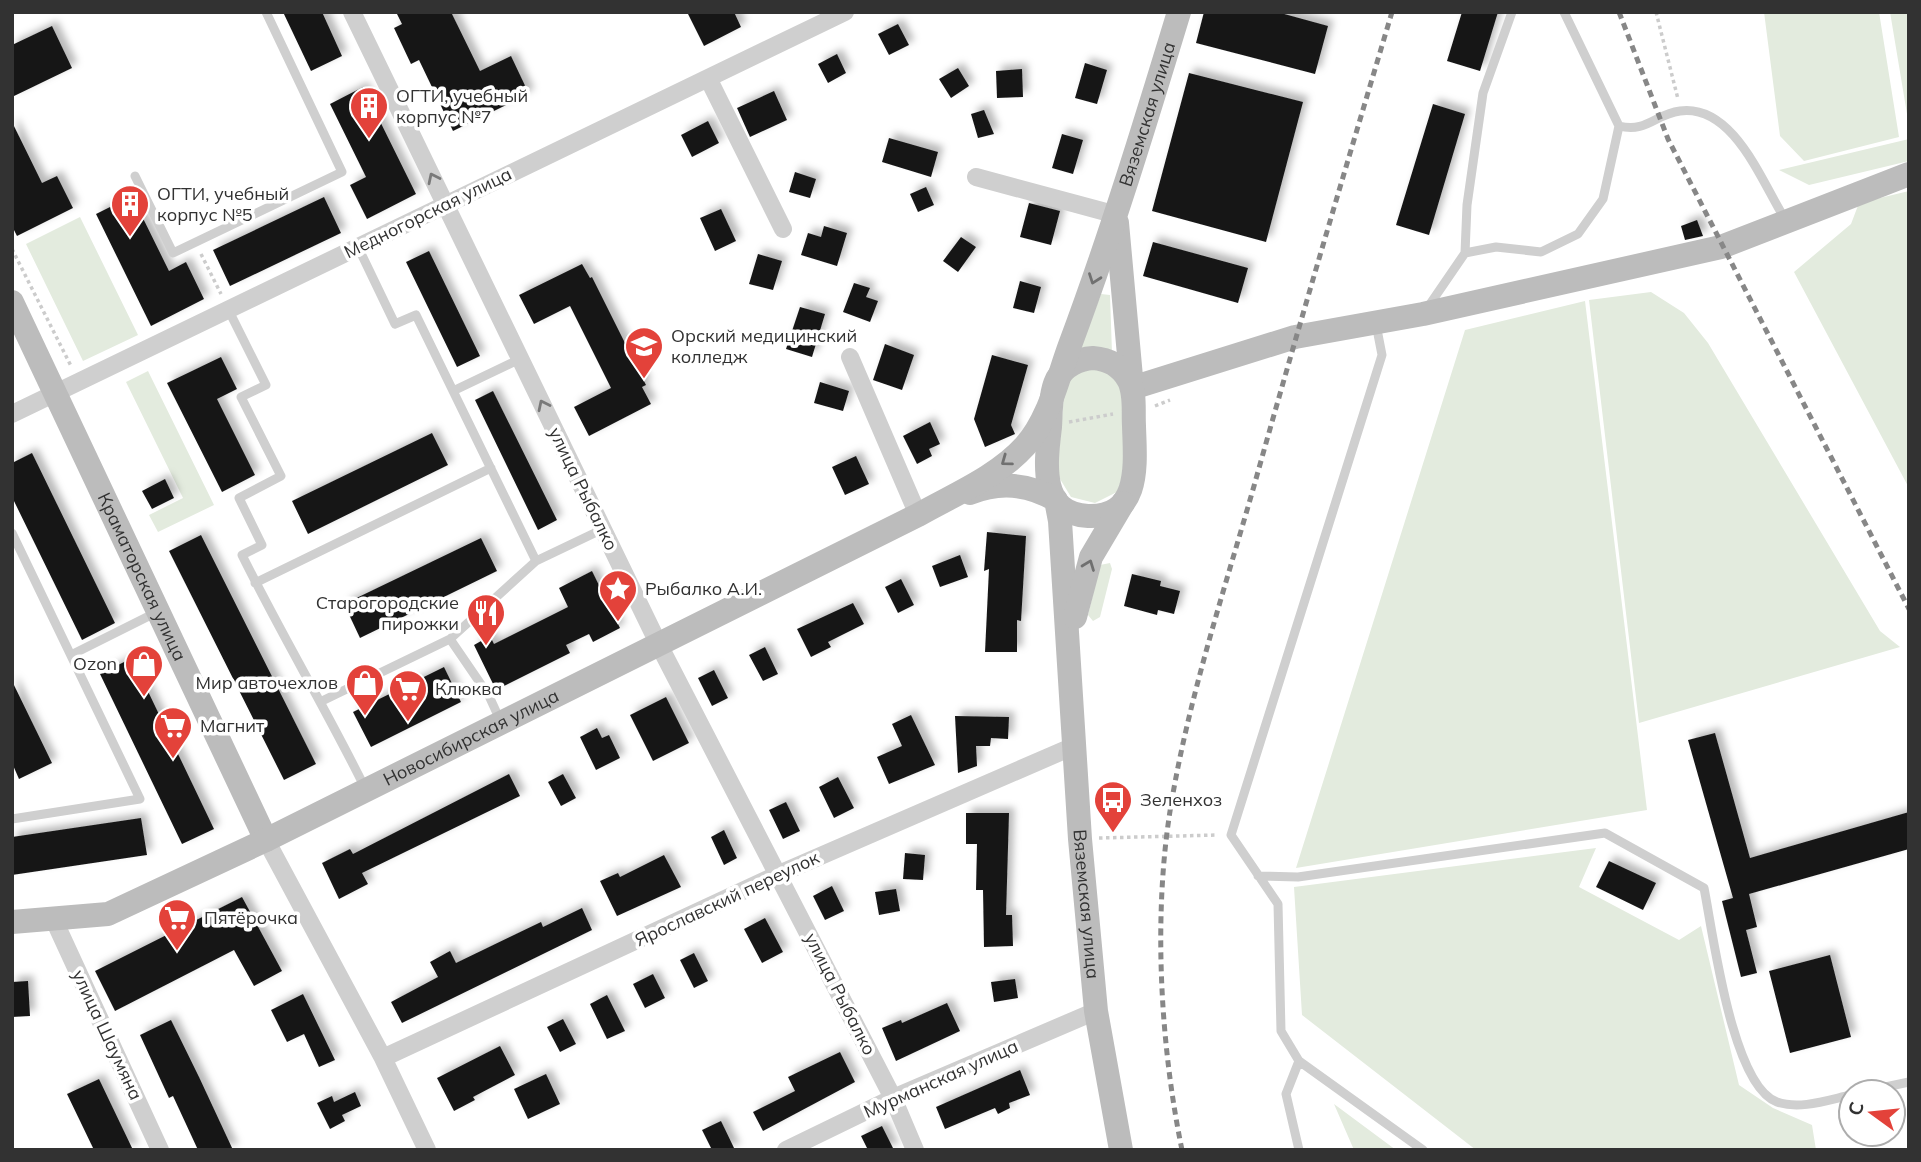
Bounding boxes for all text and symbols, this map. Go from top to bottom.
street label: Вяземская улица [1114,39,1180,189]
place label: ОГТИ, учебный корпус №7 [396,84,528,128]
building icon: ОГТИ, учебный корпус №7 [348,85,390,140]
street label: Медногорская улица [340,162,515,263]
one-way arrow [427,173,441,185]
place label: ОГТИ, учебный корпус №5 [157,182,289,226]
building icon: ОГТИ, учебный корпус №5 [109,183,151,238]
one-way arrow [1088,273,1102,285]
place label: Орский медицинский колледж [671,324,857,368]
school or university icon: Орский медицинский колледж [623,325,665,380]
one-way arrow [537,400,551,412]
street label: улица Рыбалко [544,423,623,554]
one-way arrow [1002,453,1014,466]
street label: Краматорская улица [93,489,192,665]
one-way arrow [1080,560,1094,572]
place icon: Рыбалко А.И. [597,568,639,623]
place label: Рыбалко А.И. [645,577,762,600]
place label: Старогородские пирожки [316,591,459,635]
restaurant icon: Старогородские пирожки [465,592,507,647]
shop icon: Ozon [123,643,165,698]
place label: Ozon [73,652,117,675]
shop icon: Мир авточехлов [344,662,386,717]
supermarket icon: Клюква [387,668,429,723]
place label: Мир авточехлов [196,671,338,694]
place label: Клюква [435,677,502,700]
street label: Новосибирская улица [379,684,563,791]
supermarket icon: Магнит [152,705,194,760]
place label: Магнит [200,714,265,737]
bus stop icon: Зеленхоз [1092,779,1134,834]
place label: Зеленхоз [1140,788,1222,811]
street label: Вяземская улица [1068,829,1105,980]
street label: Ярославский переулок [631,846,823,951]
supermarket icon: Пятёрочка [156,897,198,952]
place label: Пятёрочка [204,906,298,929]
street label: улица Рыбалко [800,929,881,1059]
street label: улица Шаумяна [67,966,148,1104]
street label: Мурманская улица [860,1034,1022,1123]
north arrow [1837,1078,1907,1148]
text: С [1842,1099,1869,1118]

